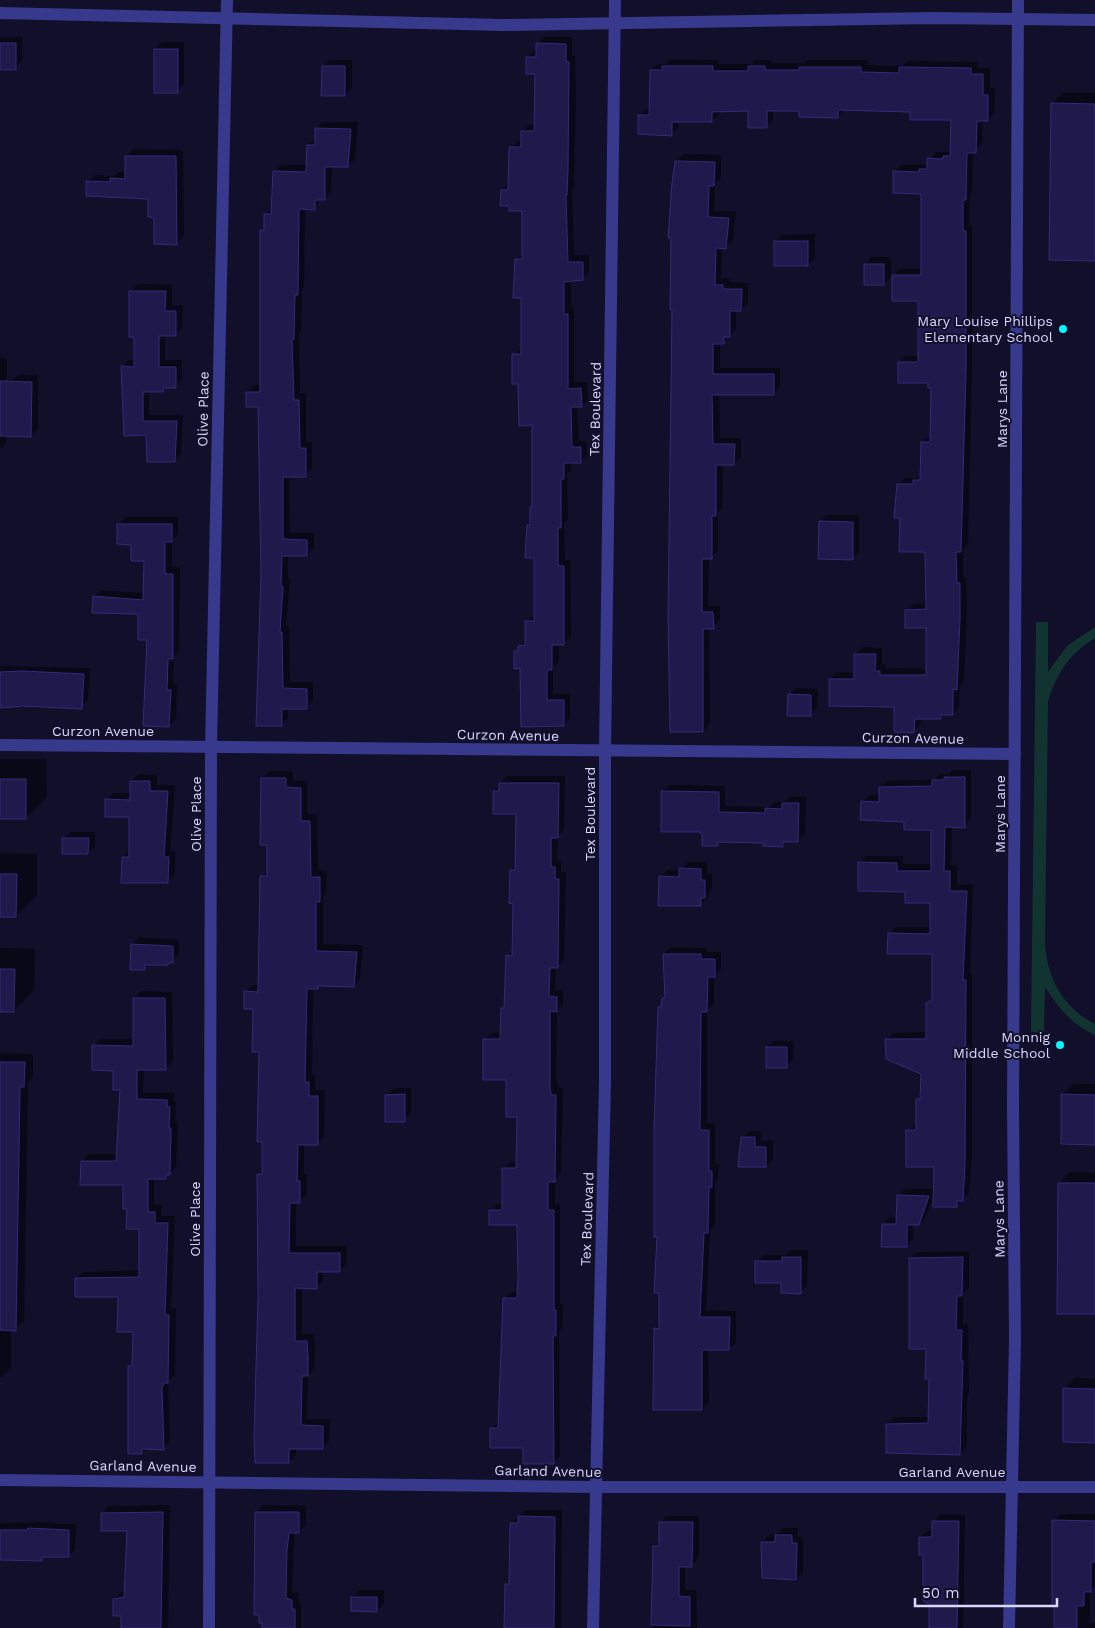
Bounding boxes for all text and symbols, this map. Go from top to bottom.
place label: Mary Louise Phillips Elementary School [917,313,1054,345]
marker: Mary Louise Phillips Elementary School [1057,323,1069,335]
street label: Tex Boulevard [586,362,604,456]
street label: Marys Lane [994,370,1010,448]
street label: Olive Place [194,371,212,447]
street label: Curzon Avenue [52,723,154,739]
street label: Curzon Avenue [457,726,559,744]
street label: Curzon Avenue [862,729,964,747]
street label: Tex Boulevard [582,767,598,861]
street label: Marys Lane [992,775,1008,853]
street label: Olive Place [188,776,204,852]
place label: Monnig Middle School [953,1029,1051,1061]
marker: Monnig Middle School [1054,1039,1066,1051]
street label: Tex Boulevard [577,1172,597,1266]
street label: Marys Lane [990,1180,1008,1258]
street label: Olive Place [187,1181,203,1257]
street label: Garland Avenue [89,1457,197,1475]
street label: Garland Avenue [494,1462,602,1480]
street label: Garland Avenue [898,1464,1006,1480]
scale bar [915,1576,1058,1608]
text: 50 m [922,1584,959,1602]

